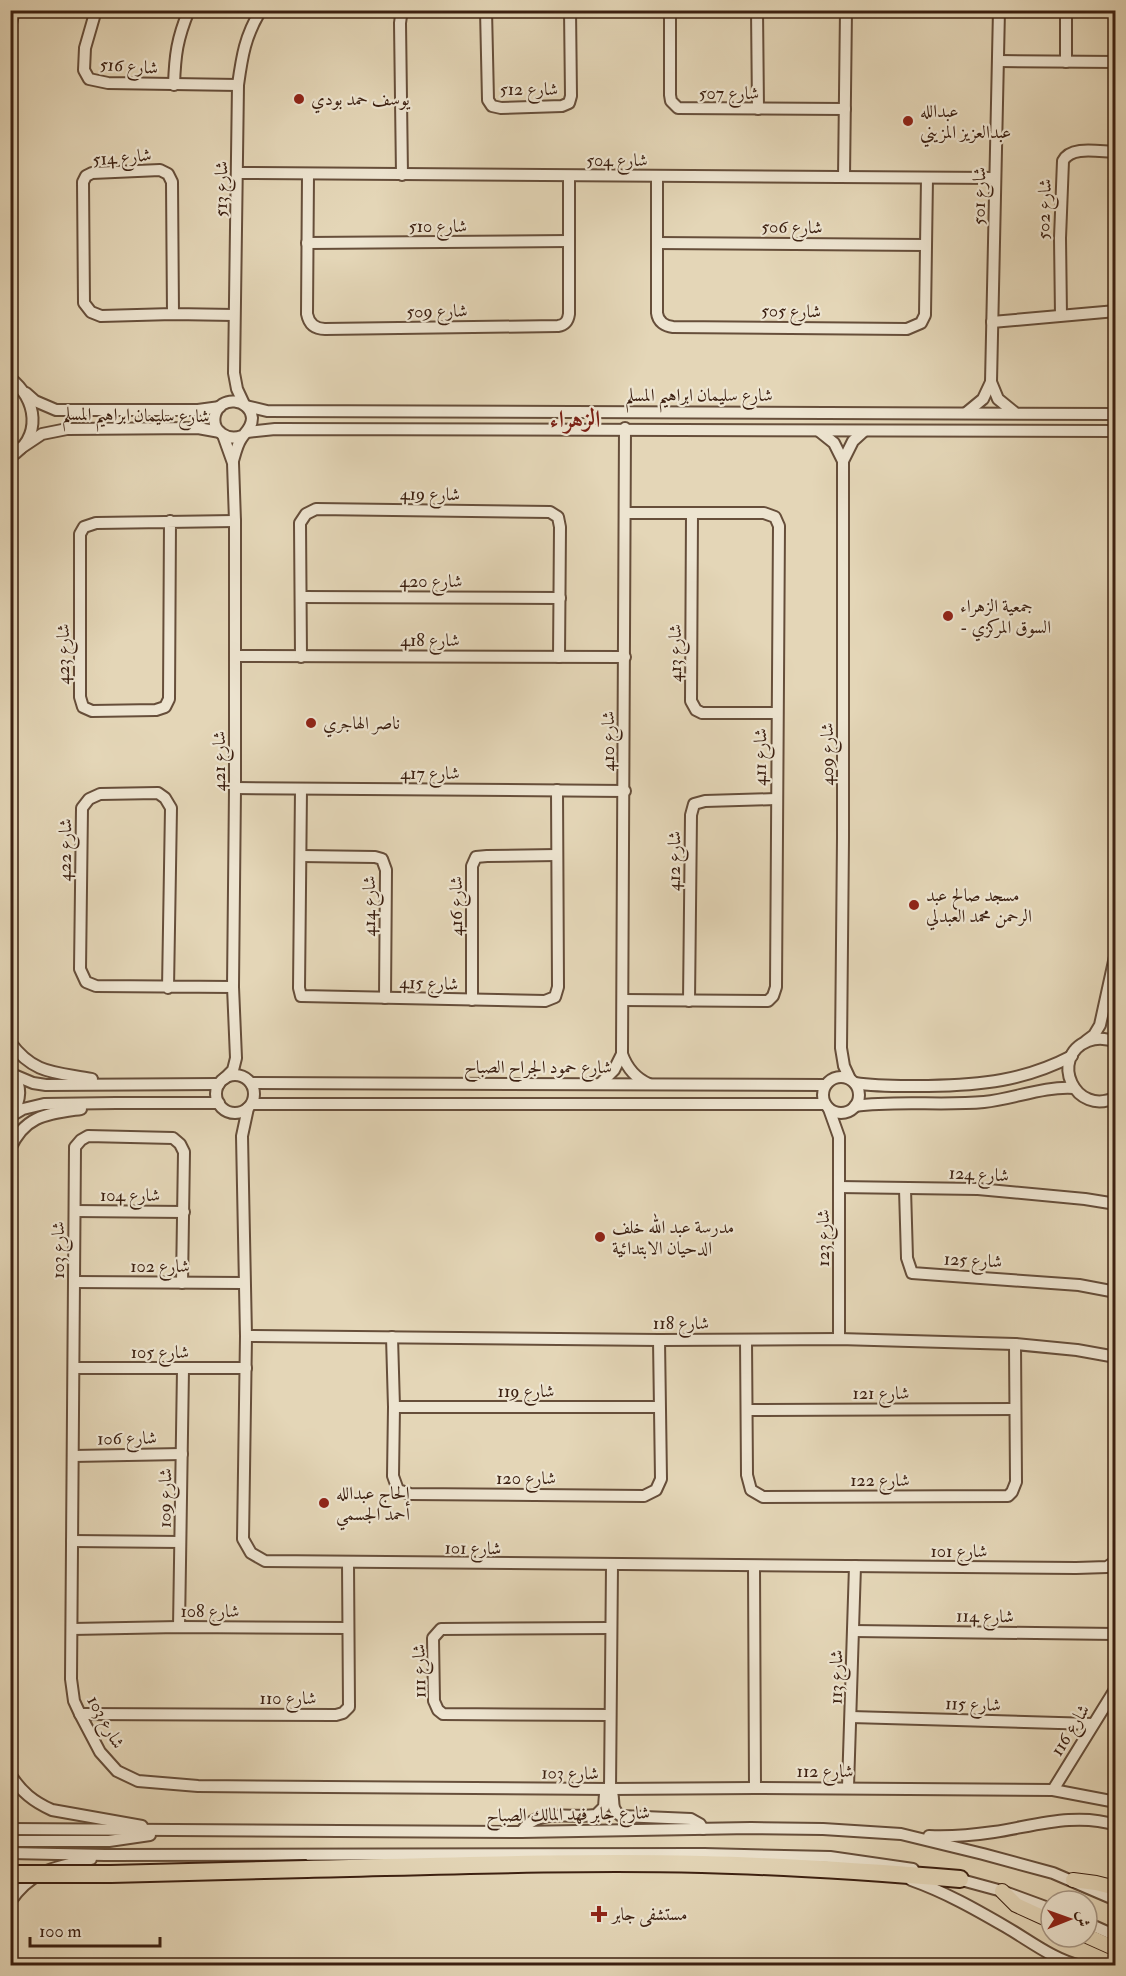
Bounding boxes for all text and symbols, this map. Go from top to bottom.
street label: شارع 516 [99,53,159,83]
street label: شارع 512 [500,78,558,104]
street label: شارع 507 [699,82,759,108]
place label: يوسف حمد بودي [311,88,411,114]
marker: يوسف حمد بودي [292,92,306,106]
place label: عبدالله عبدالعزيز المزيني [920,100,1011,148]
marker: عبدالله عبدالعزيز المزيني [901,114,915,128]
street label: شارع 514 [92,143,153,175]
street label: شارع 504 [586,149,648,175]
street label: شارع 513 [210,161,236,217]
street label: شارع 501 [967,167,995,225]
street label: شارع 502 [1032,178,1060,240]
street label: شارع 510 [409,215,467,241]
street label: شارع 506 [761,215,823,243]
street label: شارع 509 [406,299,468,327]
street label: شارع 505 [761,299,821,327]
street label: شارع سليمان ابراهيم المسلم [625,384,773,413]
street label: شارع سليمان ابراهيم المسلم [62,403,210,434]
district label: الزهراء [550,404,600,435]
street label: شارع 419 [400,482,460,510]
street label: شارع 420 [399,570,463,596]
place label: جمعية الزهراء - السوق المركزي [960,595,1051,642]
marker: جمعية الزهراء - السوق المركزي [941,609,955,623]
street label: شارع 423 [52,624,78,684]
street label: شارع 413 [664,624,690,682]
street label: شارع 418 [400,629,460,655]
street label: شارع 410 [597,711,623,771]
place label: ناصر الهاجري [323,712,400,738]
marker: ناصر الهاجري [304,716,318,730]
street label: شارع 409 [816,722,842,786]
street label: شارع 411 [748,728,776,786]
street label: شارع 421 [208,731,234,791]
street label: شارع 417 [400,762,460,788]
street label: شارع 422 [53,818,81,882]
street label: شارع 412 [662,831,690,891]
street label: شارع 414 [358,876,384,936]
street label: شارع 416 [445,876,471,936]
place label: مسجد صالح عبد الرحمن محمد العبدلي [926,884,1032,931]
marker: مسجد صالح عبد الرحمن محمد العبدلي [907,898,921,912]
street label: شارع 415 [399,971,459,999]
street label: شارع حمود الجراح الصباح [464,1056,612,1083]
street label: شارع 124 [948,1161,1010,1191]
street label: شارع 104 [100,1184,160,1210]
street label: شارع 123 [812,1209,838,1267]
place label: مدرسة عبد الله خلف الدحيان الابتدائية [612,1213,734,1260]
street label: شارع 103 [47,1221,73,1279]
marker: مدرسة عبد الله خلف الدحيان الابتدائية [593,1230,607,1244]
street label: شارع 125 [943,1247,1003,1277]
street label: شارع 102 [130,1255,190,1281]
street label: شارع 118 [653,1312,709,1338]
street label: شارع 105 [131,1341,189,1367]
street label: شارع 119 [497,1380,555,1406]
street label: شارع 121 [852,1382,910,1408]
street label: شارع 106 [97,1426,157,1454]
street label: شارع 120 [496,1467,556,1493]
street label: شارع 109 [153,1468,181,1528]
street label: شارع 122 [850,1469,910,1495]
place label: الحاج عبدالله أحمد الجسمي [336,1482,411,1531]
marker: الحاج عبدالله أحمد الجسمي [317,1496,331,1510]
street label: شارع 101 [444,1537,502,1563]
street label: شارع 101 [931,1540,987,1566]
street label: شارع 108 [180,1600,240,1626]
street label: شارع 114 [956,1604,1014,1632]
street label: شارع 111 [408,1644,434,1698]
street label: شارع 113 [825,1649,851,1705]
street label: شارع 110 [259,1687,317,1713]
street label: شارع 103 [79,1692,130,1754]
street label: شارع 115 [945,1692,1001,1720]
street label: شارع 116 [1046,1700,1098,1762]
street label: شارع 112 [796,1760,854,1786]
street label: شارع 103 [541,1761,599,1788]
street label: شارع جابر فهد المالك الصباح [486,1802,650,1831]
north arrow [1039,1889,1099,1949]
place label: مستشفى جابر [610,1903,687,1927]
marker: مستشفى جابر [590,1905,608,1923]
scale bar [30,1910,160,1948]
text: ش [1073,1911,1093,1927]
text: 100 m [39,1920,82,1943]

